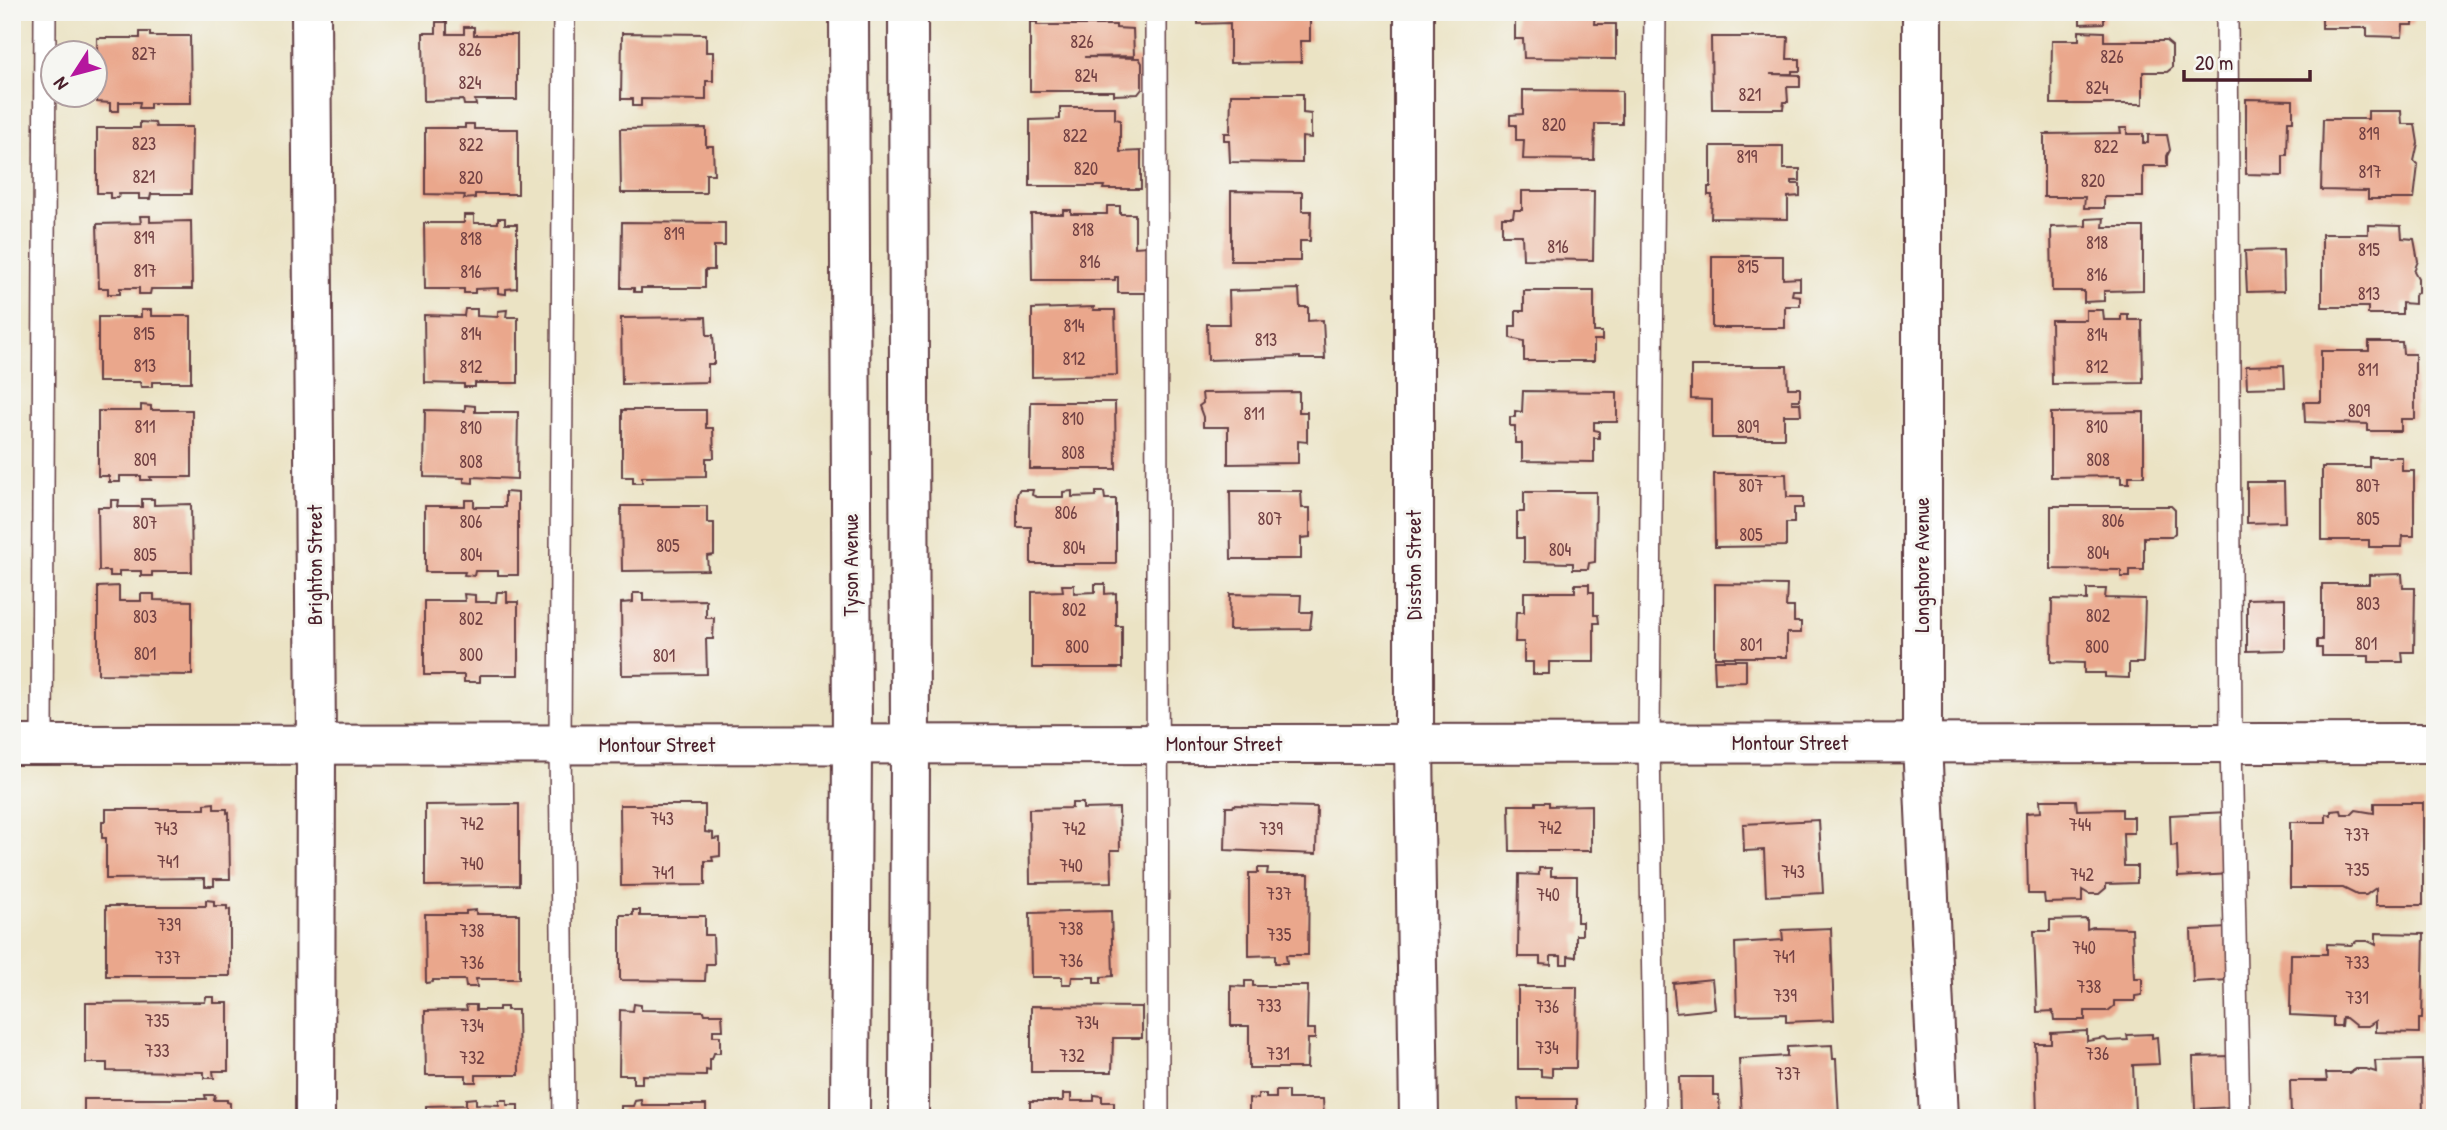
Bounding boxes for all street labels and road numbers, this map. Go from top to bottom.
street label: Longshore Avenue [1907,497,1936,633]
street label: Brighton Street [300,504,329,625]
street label: Disston Street [1399,509,1428,620]
street label: Tyson Avenue [836,514,865,616]
street label: Montour Street [1732,728,1849,757]
street label: Montour Street [1166,729,1283,758]
street label: Montour Street [599,730,716,759]

